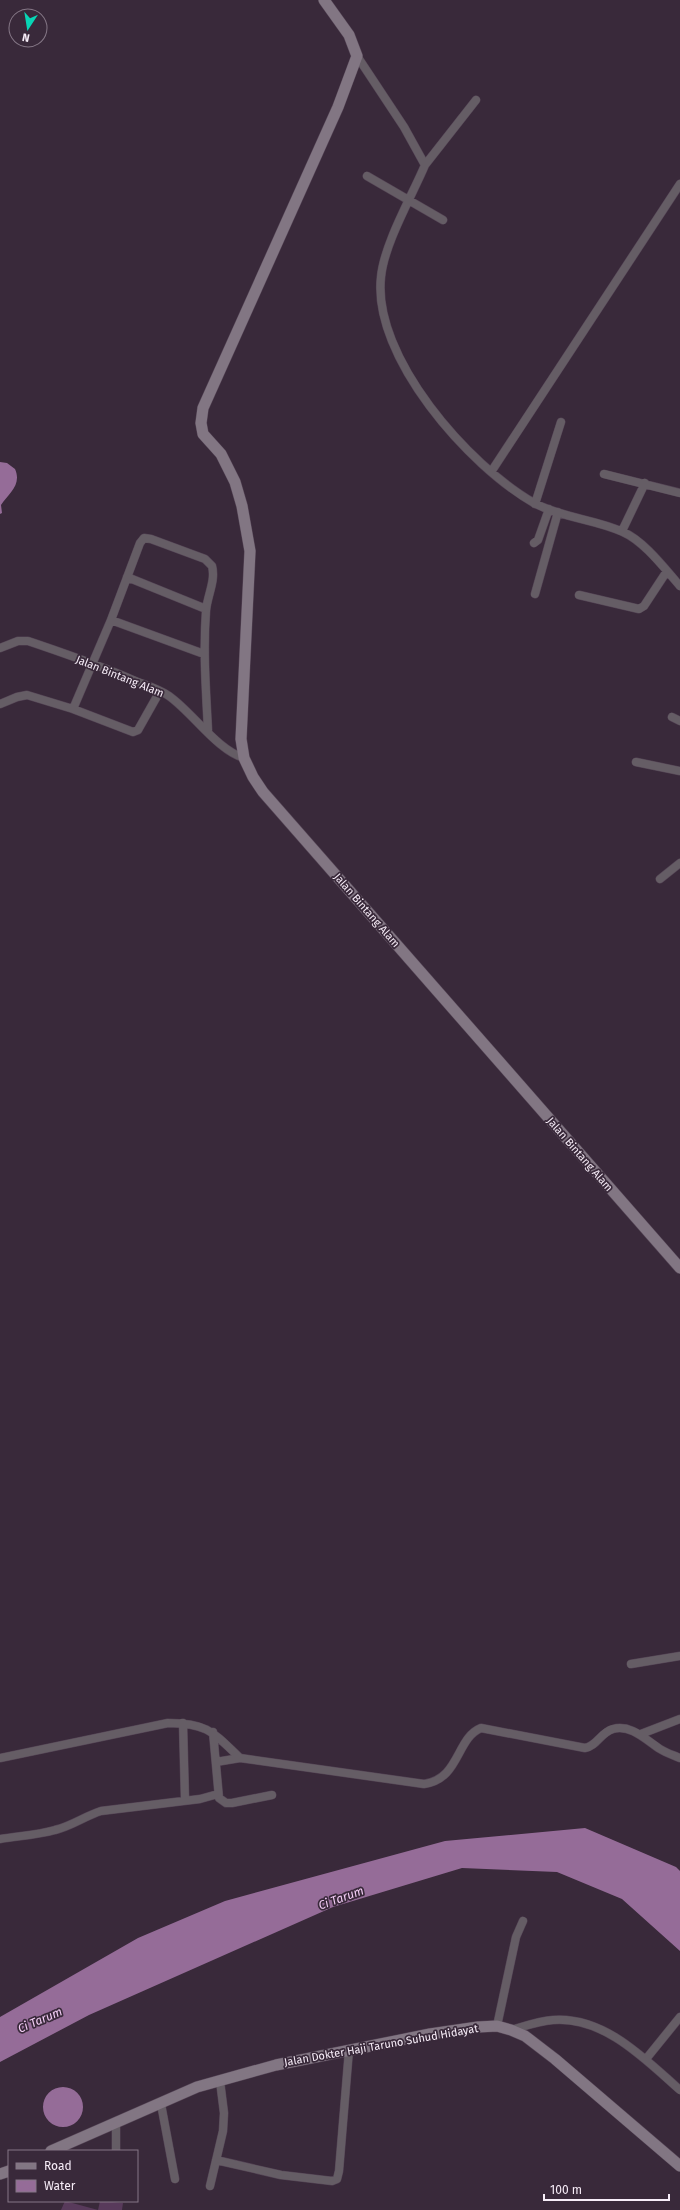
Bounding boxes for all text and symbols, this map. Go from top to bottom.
north arrow [8,8,48,48]
text: N [21,30,31,44]
street label: Jalan Bintang Alam [74,653,166,700]
street label: Jalan Bintang Alam [331,871,402,950]
street label: Jalan Bintang Alam [544,1115,615,1194]
water label: Ci Tarum [316,1883,366,1913]
water label: Ci Tarum [16,2004,64,2036]
street label: Jalan Dokter Haji Taruno Suhud Hidayat [283,2022,479,2069]
legend [8,2150,138,2202]
text: Road [44,2159,72,2173]
scale bar [544,2176,669,2202]
text: Water [44,2179,76,2193]
text: 100 m [550,2183,582,2197]

